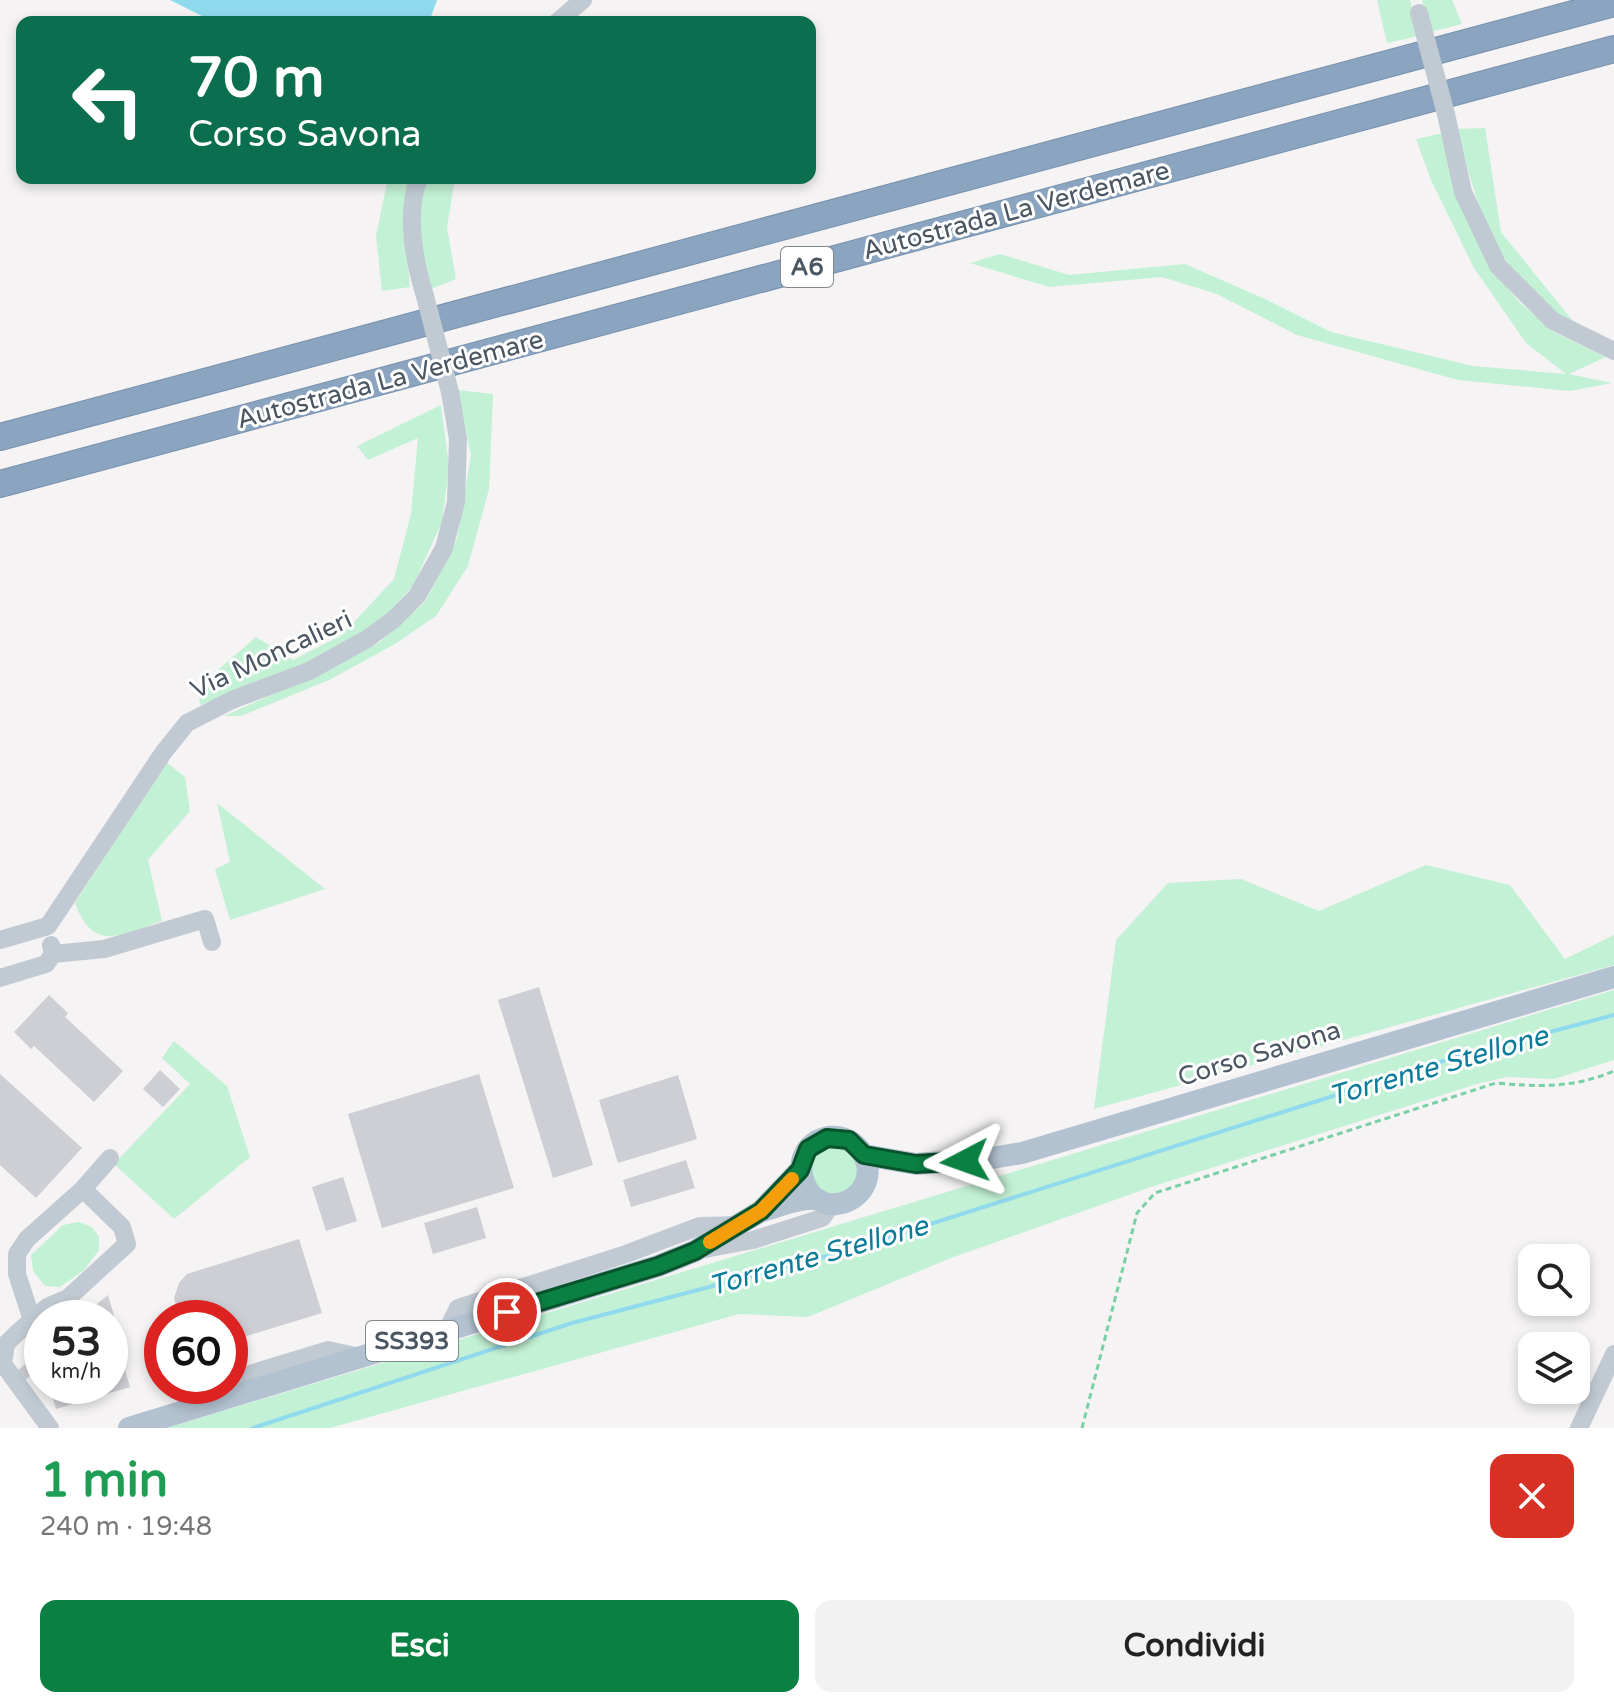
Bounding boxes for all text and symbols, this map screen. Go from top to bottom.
text: 70 m [188,45,324,112]
icon: left [56,48,160,152]
text: Corso Savona [188,113,422,156]
street label: Autostrada La Verdemare [859,155,1173,266]
road number: A6 [781,247,833,287]
street label: Autostrada La Verdemare [233,324,547,435]
street label: Via Moncalieri [186,604,357,705]
street label: Corso Savona [1174,1014,1344,1093]
water label: Torrente Stellone [1325,1018,1554,1113]
position arrow [923,1119,1007,1203]
water label: Torrente Stellone [705,1208,934,1303]
map controls [1518,1244,1590,1404]
button: search [1518,1244,1590,1316]
pin [473,1278,541,1346]
icon: arrive [485,1290,529,1334]
speed limit sign: 60 [144,1300,248,1404]
text: 53 [51,1318,101,1366]
road number: SS393 [366,1321,458,1361]
button: layers [1518,1332,1590,1404]
text: km/h [51,1360,101,1384]
text: 1 min [40,1452,168,1510]
button: close [1490,1454,1574,1538]
text: 240 m · 19:48 [40,1511,212,1542]
button: Esci [40,1600,799,1692]
button: Condividi [815,1600,1574,1692]

